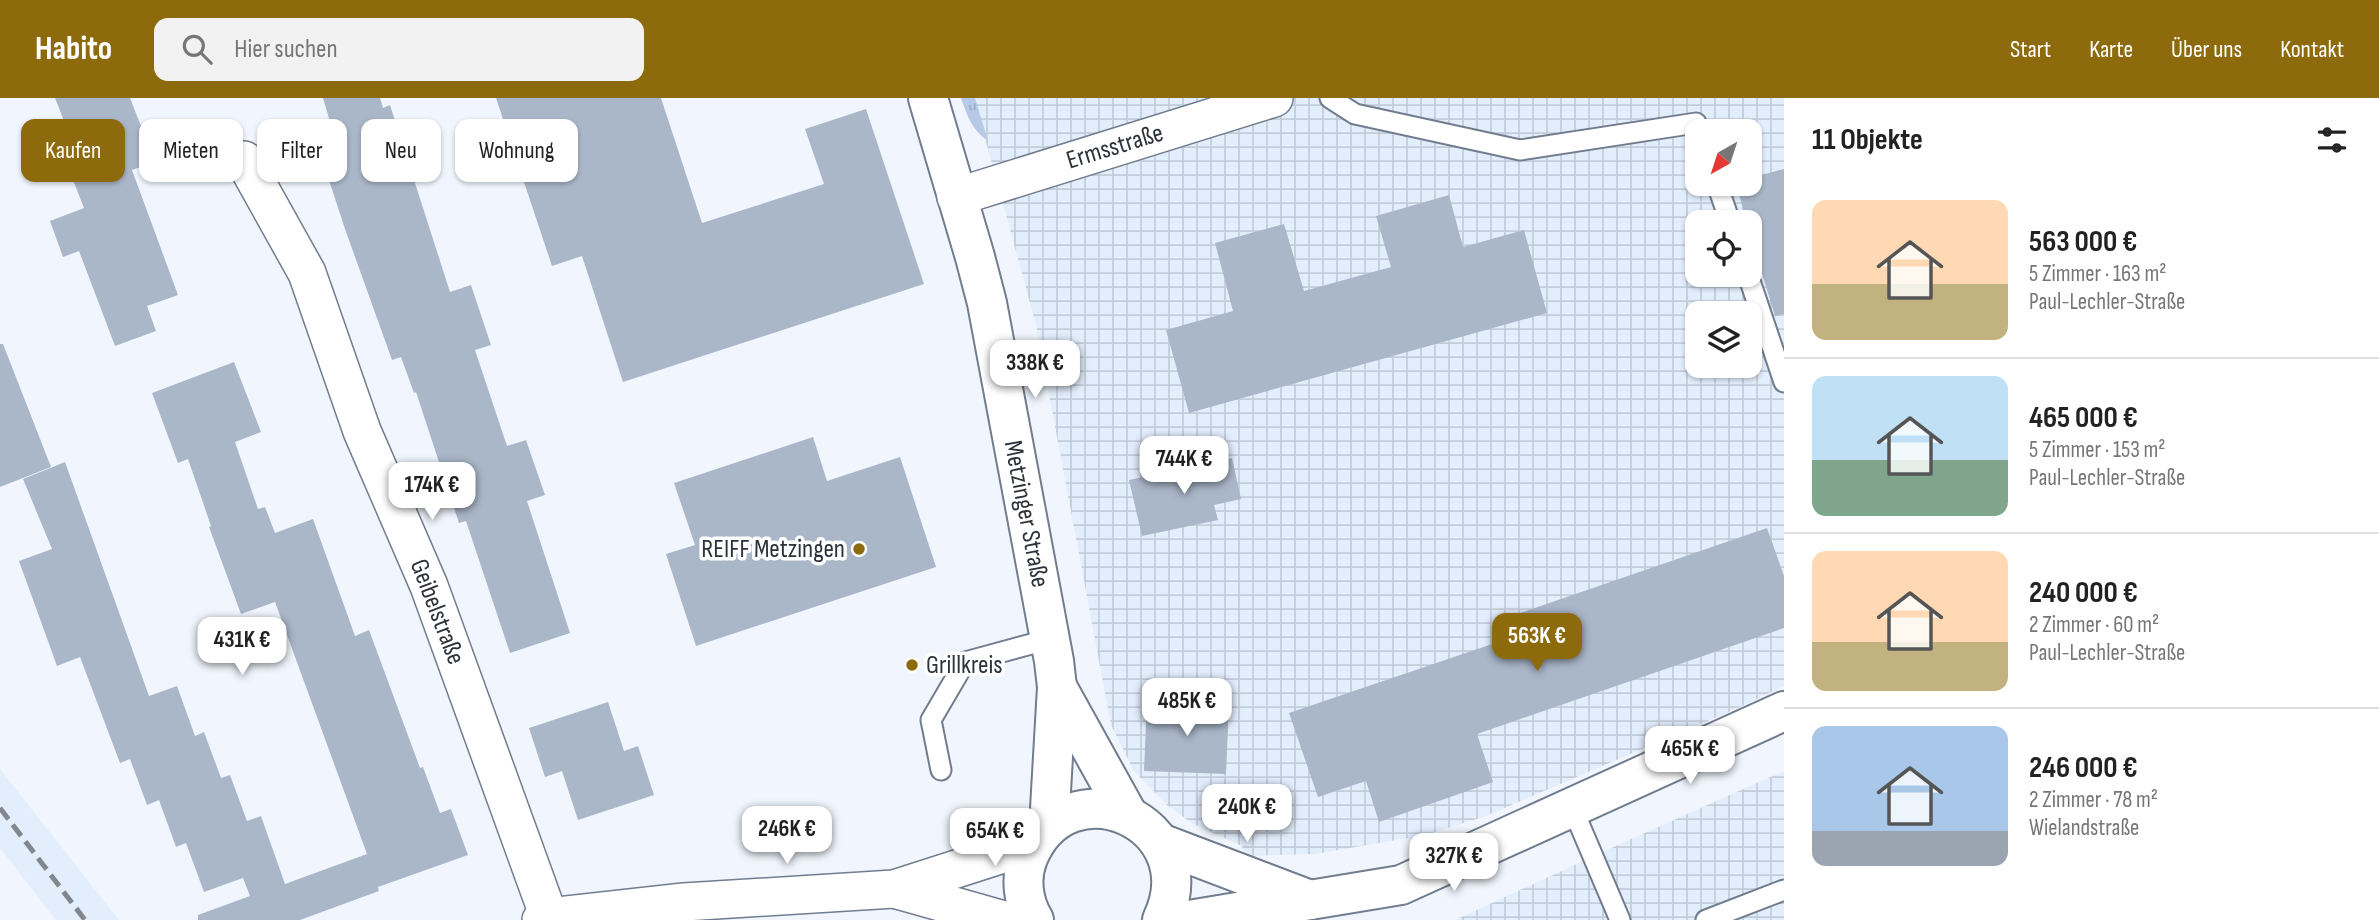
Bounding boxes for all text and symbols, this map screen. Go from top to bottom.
search box [154,18,644,81]
text: Habito [35,29,112,69]
icon: search [178,30,216,68]
text: Hier suchen [234,34,338,65]
text: Start [2010,35,2051,64]
text: Karte [2089,35,2133,64]
text: Über uns [2171,35,2242,64]
text: Kontakt [2280,35,2344,64]
street label: Ermsstraße [1063,118,1167,176]
chip: Kaufen [21,119,125,182]
chip: Mieten [139,119,243,182]
chip: Filter [257,119,347,182]
chip: Neu [361,119,441,182]
chip: Wohnung [455,119,578,182]
north arrow [1685,119,1762,196]
map controls [1685,119,1762,378]
icon: filters [2313,121,2351,159]
text: 11 Objekte [1812,122,1923,158]
button: locate [1685,210,1762,287]
text: 563 000 € [2029,224,2137,260]
icon: home [1868,228,1952,312]
text: 5 Zimmer · 163 m² [2029,260,2166,288]
text: Paul-Lechler-Straße [2029,288,2185,316]
button: layers [1685,301,1762,378]
pin: 338K € [978,341,1092,400]
text: 338K € [1006,349,1064,377]
text: 465 000 € [2029,400,2138,436]
icon: home [1868,404,1952,488]
pin: 744K € [1127,436,1241,496]
text: 5 Zimmer · 153 m² [2029,436,2165,464]
street label: Metzinger Straße [997,438,1055,590]
text: 744K € [1156,445,1212,473]
pin: 174K € [375,462,489,522]
text: Paul-Lechler-Straße [2029,464,2185,492]
text: 174K € [405,471,459,499]
place label: REIFF Metzingen [701,534,845,565]
marker: REIFF Metzingen [851,541,867,557]
street label: Geibelstraße [403,555,471,669]
text: 240 000 € [2029,575,2138,611]
icon: home [1868,579,1952,663]
text: 2 Zimmer · 60 m² [2029,611,2159,639]
pin: 563K € [1480,614,1594,673]
pin: 431K € [185,618,299,677]
text: 563K € [1508,622,1566,650]
text: 431K € [214,626,271,654]
text: Paul-Lechler-Straße [2029,639,2185,667]
place label: Grillkreis [926,650,1003,681]
marker: Grillkreis [904,657,920,673]
pin: 485K € [1130,678,1244,738]
text: 485K € [1158,687,1216,715]
pin: 465K € [1633,726,1747,786]
text: 465K € [1661,735,1719,763]
text: 246 000 € [2029,750,2138,786]
icon: home [1868,754,1952,838]
pin: 240K € [1190,784,1304,844]
text: 2 Zimmer · 78 m² [2029,786,2158,814]
text: 240K € [1218,793,1276,821]
pin: 246K € [730,806,844,866]
pin: 654K € [938,808,1052,868]
text: Wielandstraße [2029,814,2139,842]
text: 246K € [758,815,816,843]
text: 654K € [966,817,1024,845]
pin: 327K € [1397,834,1511,893]
text: 327K € [1425,842,1483,870]

